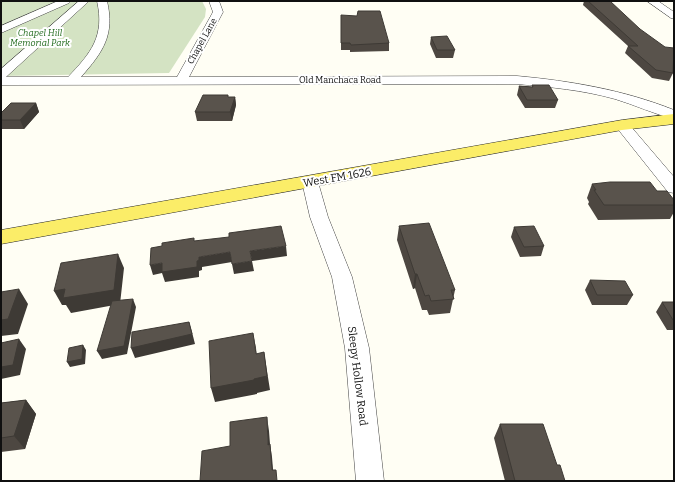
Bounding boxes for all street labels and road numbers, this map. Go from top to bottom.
street label: Chapel Lane [185,16,219,66]
street label: Old Manchaca Road [299,75,382,85]
street label: West FM 1626 [302,165,372,190]
street label: Sleepy Hollow Road [345,325,370,427]

